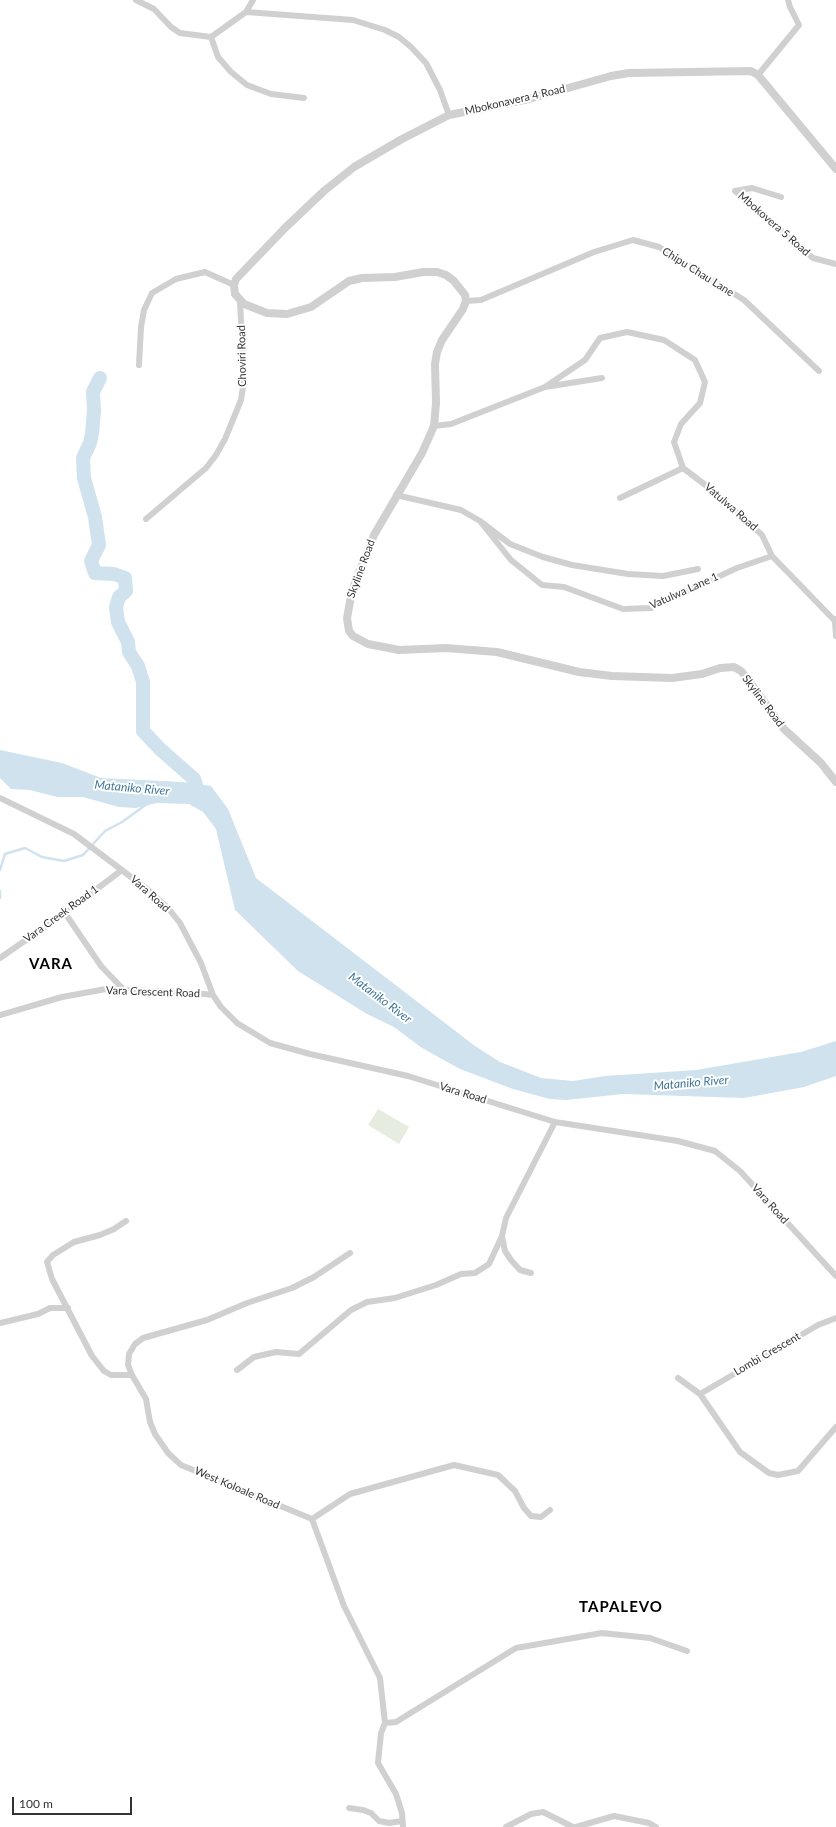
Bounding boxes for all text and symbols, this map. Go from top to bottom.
street label: Mbokonavera 4 Road [464,82,566,118]
street label: Mbokovera 5 Road [735,189,813,259]
street label: Chipu Chau Lane [660,245,736,299]
street label: Choviri Road [235,325,249,387]
street label: Vatulwa Road [702,480,760,534]
street label: Skyline Road [344,538,378,600]
street label: Vatulwa Lane 1 [648,570,720,612]
street label: Skyline Road [739,672,787,730]
water label: Mataniko River [94,778,170,798]
street label: Vara Road [127,873,173,915]
street label: Vara Creek Road 1 [21,883,101,945]
district label: VARA [29,955,73,973]
water label: Mataniko River [346,970,414,1026]
street label: Vara Crescent Road [106,984,200,1000]
water label: Mataniko River [653,1073,729,1093]
street label: Vara Road [438,1080,488,1106]
street label: Vara Road [749,1181,791,1227]
street label: Lombi Crescent [731,1330,803,1378]
street label: West Koloale Road [192,1464,282,1512]
district label: TAPALEVO [579,1598,663,1616]
scale bar [14,1789,134,1815]
text: 100 m [19,1796,53,1811]

